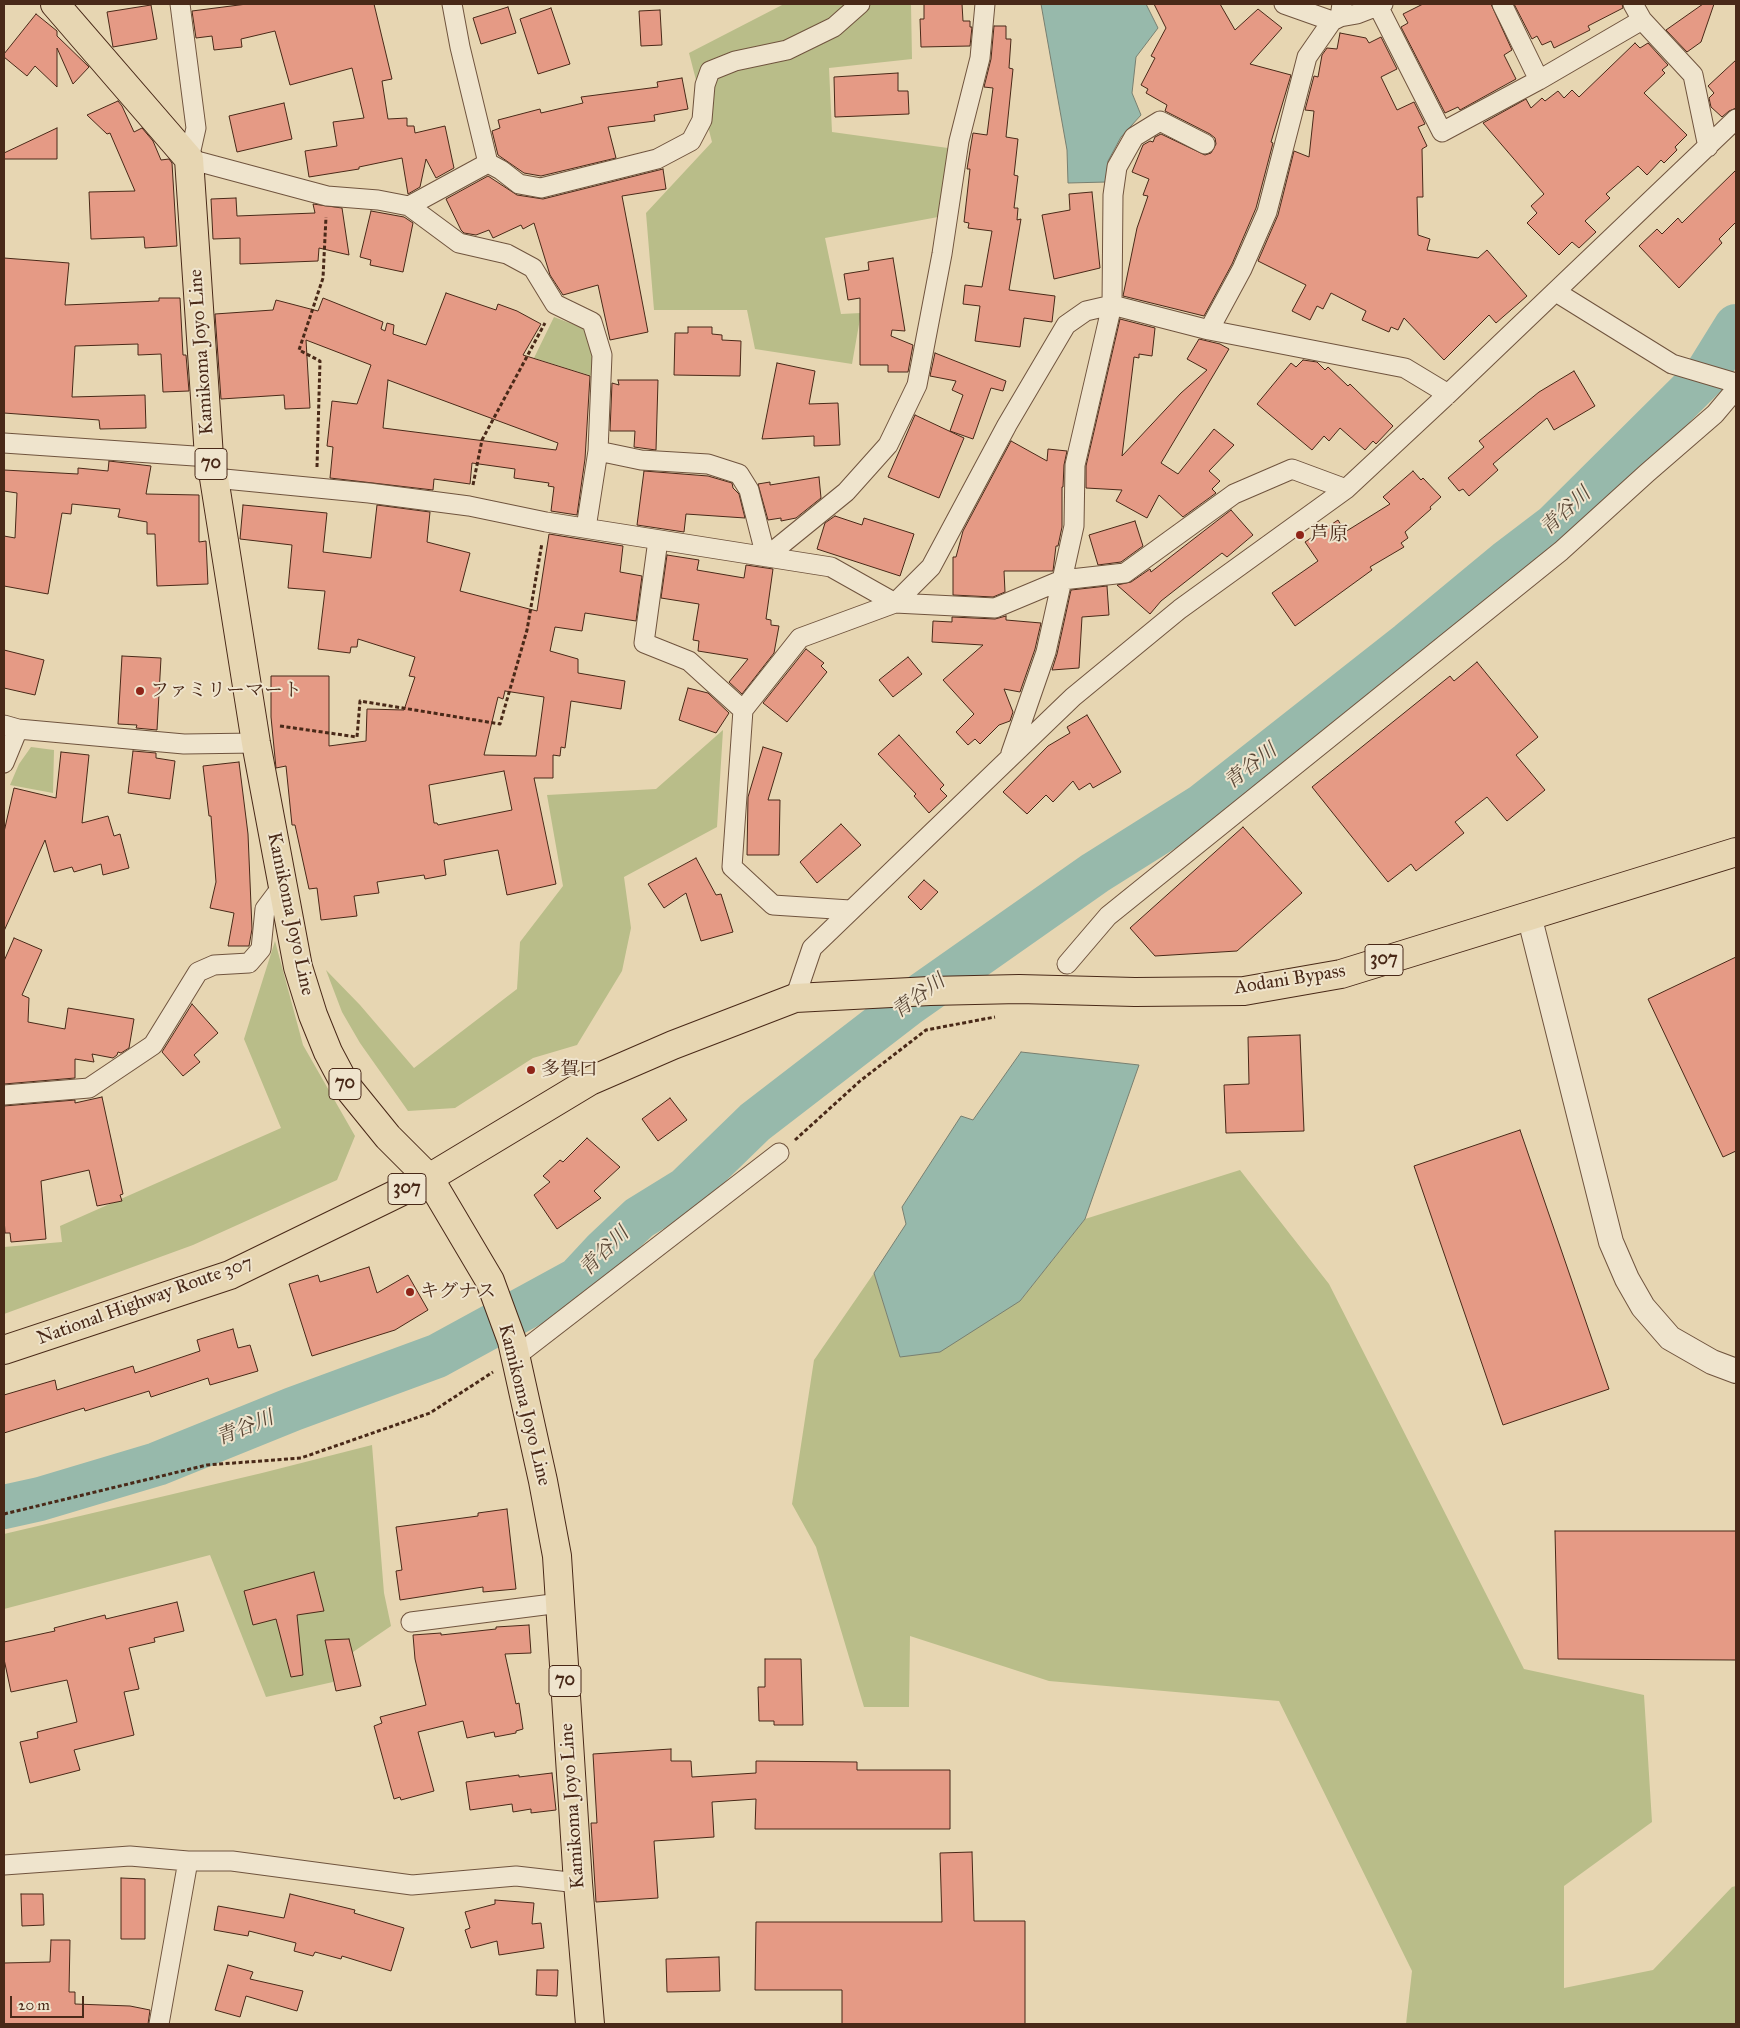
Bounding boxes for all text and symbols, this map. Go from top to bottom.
street label: Kamikoma Joyo Line [185,268,219,436]
road number: 70 [195,448,227,479]
water label: 青谷川 [1536,483,1596,541]
place label: 芦原 [1310,524,1348,546]
marker: 芦原 [1294,529,1306,541]
place label: ファミリーマート [150,680,302,702]
marker: ファミリーマート [134,685,146,697]
water label: 青谷川 [1220,739,1282,795]
street label: Kamikoma Joyo Line [262,830,318,998]
road number: 307 [1365,944,1403,976]
street label: Aodani Bypass [1233,960,1347,1000]
water label: 青谷川 [888,970,950,1024]
place label: 多賀口 [541,1059,598,1081]
marker: 多賀口 [525,1064,537,1076]
road number: 70 [329,1068,361,1100]
road number: 307 [388,1174,426,1204]
water label: 青谷川 [575,1222,635,1282]
street label: National Highway Route 307 [34,1251,256,1351]
place label: キグナス [420,1281,496,1303]
marker: キグナス [404,1286,416,1298]
street label: Kamikoma Joyo Line [493,1322,555,1488]
water label: 青谷川 [213,1407,277,1451]
road number: 70 [549,1665,581,1696]
street label: Kamikoma Joyo Line [556,1722,590,1890]
scale bar [12,1986,86,2018]
text: 20 m [18,1996,50,2014]

